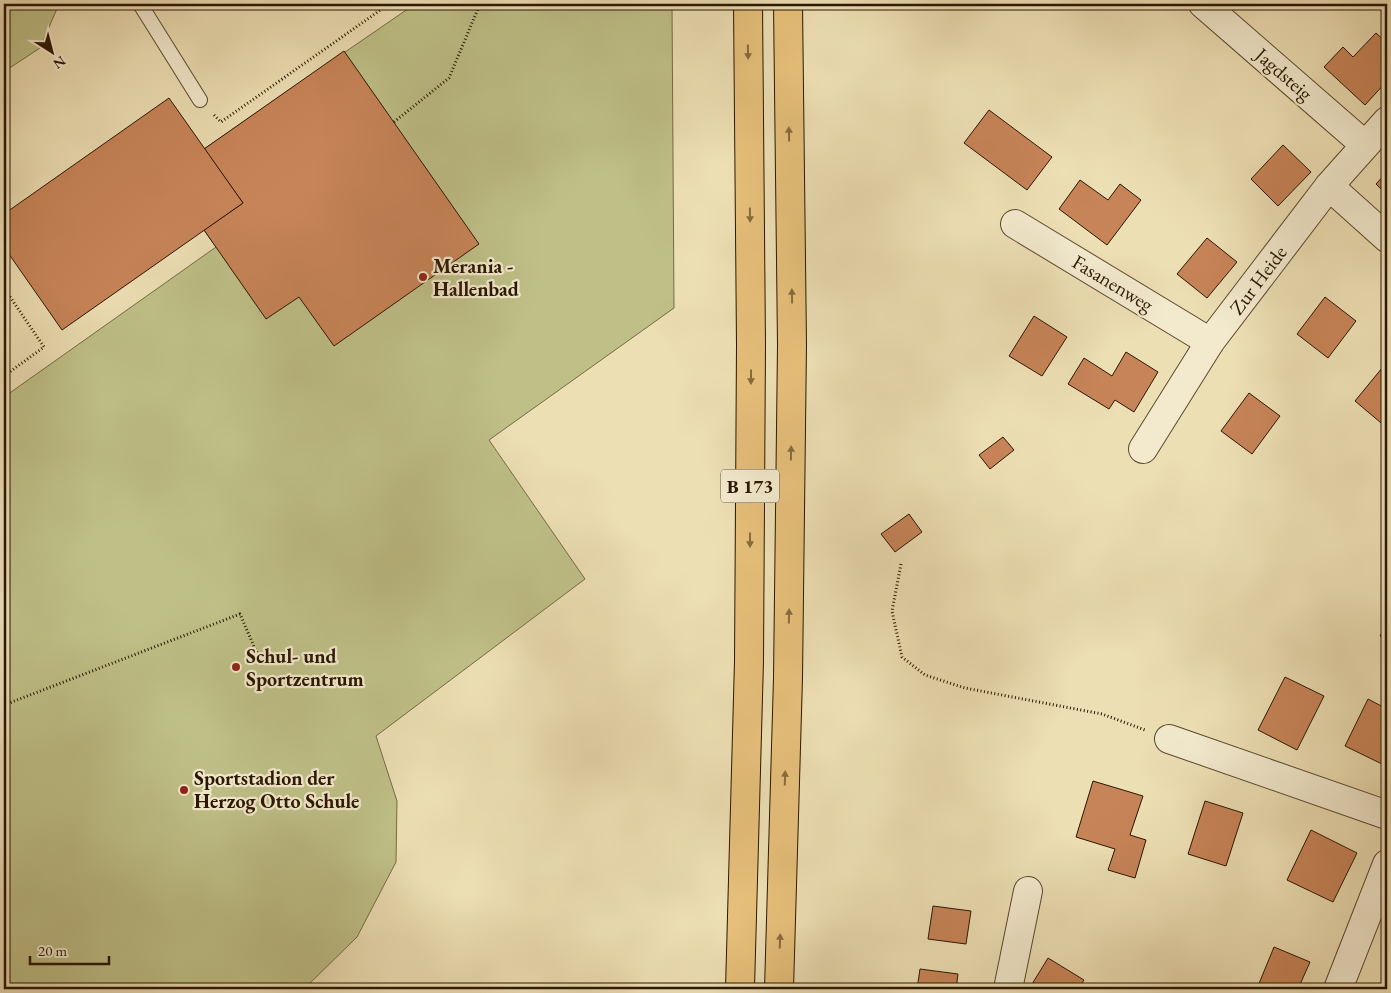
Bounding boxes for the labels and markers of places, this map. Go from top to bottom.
place label: Merania - Hallenbad [433,253,519,302]
marker: Merania - Hallenbad [417,271,429,283]
place label: Schul- und Sportzentrum [246,643,364,692]
marker: Schul- und Sportzentrum [230,661,242,673]
place label: Sportstadion der Herzog Otto Schule [194,765,359,814]
marker: Sportstadion der Herzog Otto Schule [178,784,190,796]

